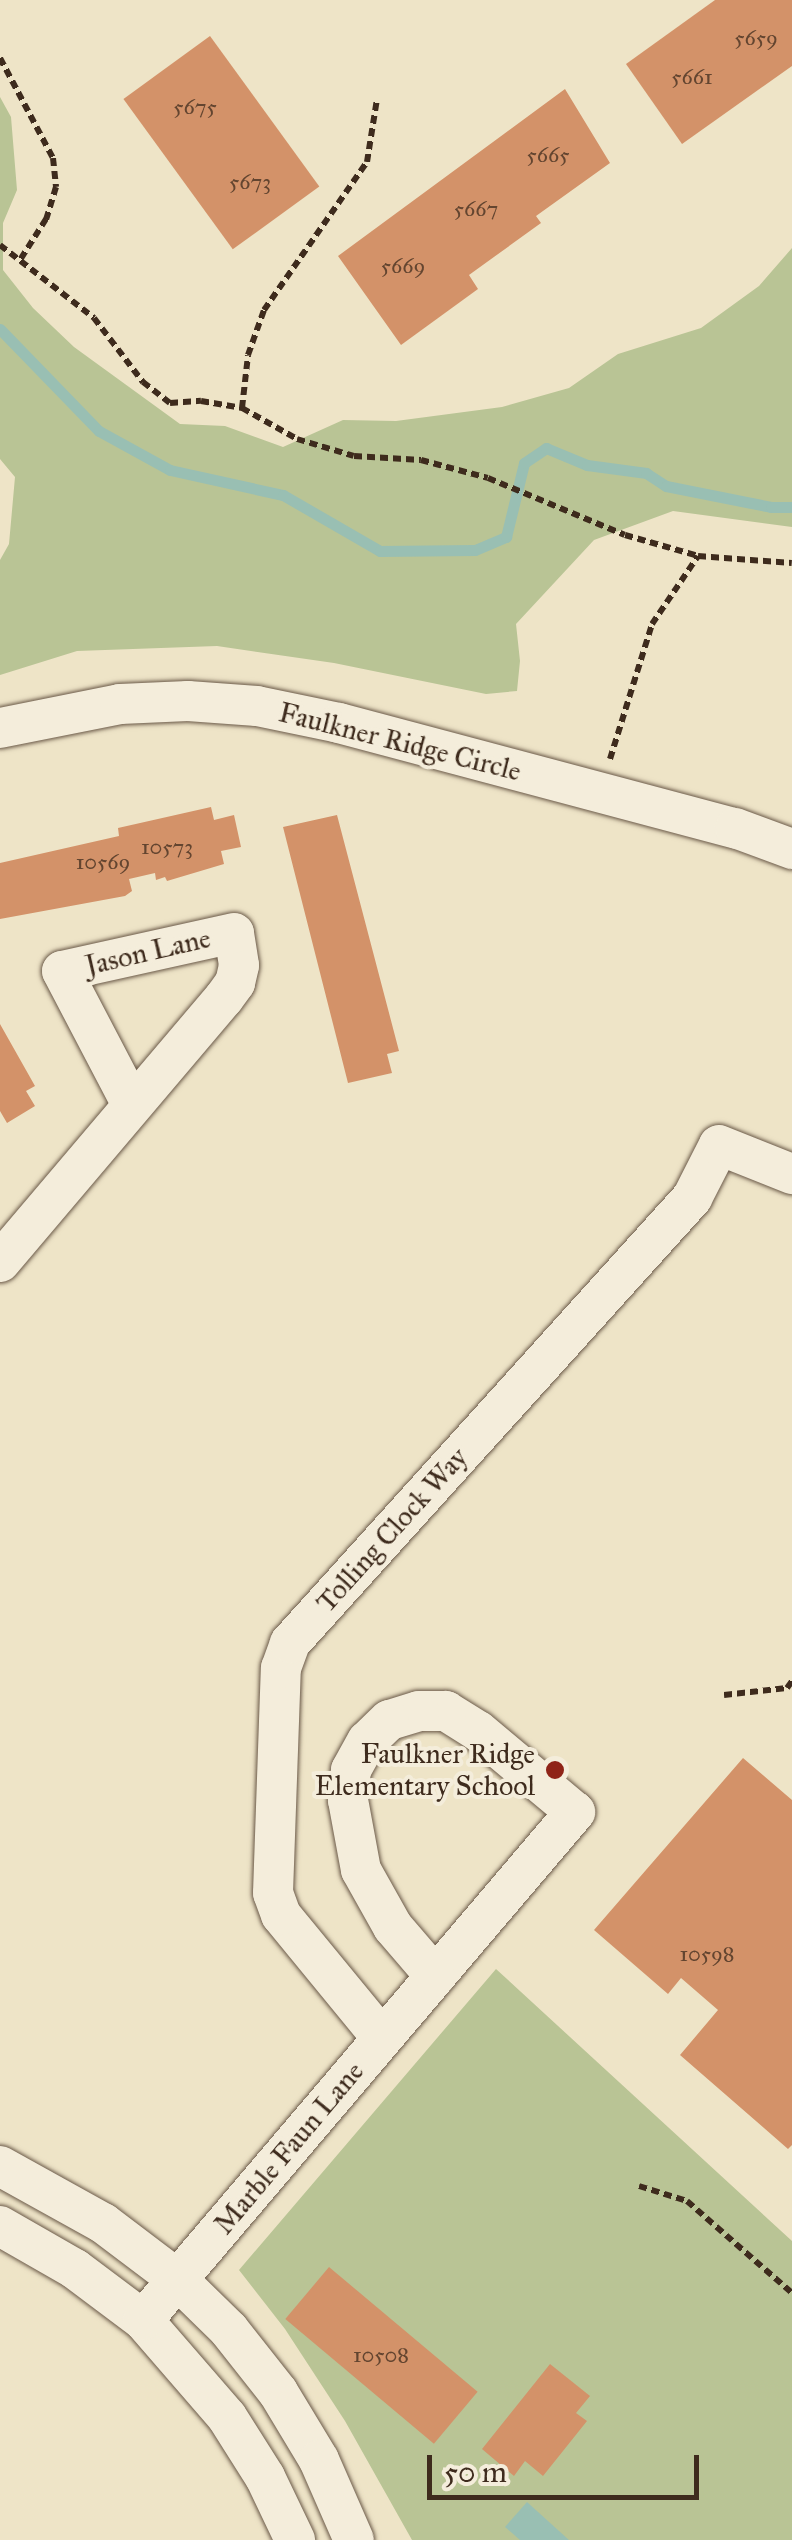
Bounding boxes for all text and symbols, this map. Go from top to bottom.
house number: 5659 [734,25,778,51]
house number: 5661 [671,64,713,90]
house number: 5675 [173,94,217,120]
house number: 5665 [526,142,570,168]
house number: 5673 [229,169,271,195]
house number: 5667 [454,196,498,222]
house number: 5669 [381,253,425,279]
street label: Faulkner Ridge Circle [275,696,525,788]
house number: 10573 [141,834,193,860]
house number: 10569 [76,849,130,875]
street label: Jason Lane [82,921,214,983]
street label: Tolling Clock Way [309,1441,475,1619]
place label: Faulkner Ridge Elementary School [315,1737,535,1803]
marker: Faulkner Ridge Elementary School [544,1759,566,1781]
house number: 10598 [679,1941,735,1967]
street label: Marble Faun Lane [207,2055,371,2241]
house number: 10508 [353,2342,409,2368]
scale bar [432,2435,704,2497]
text: 50 m [444,2454,507,2490]

